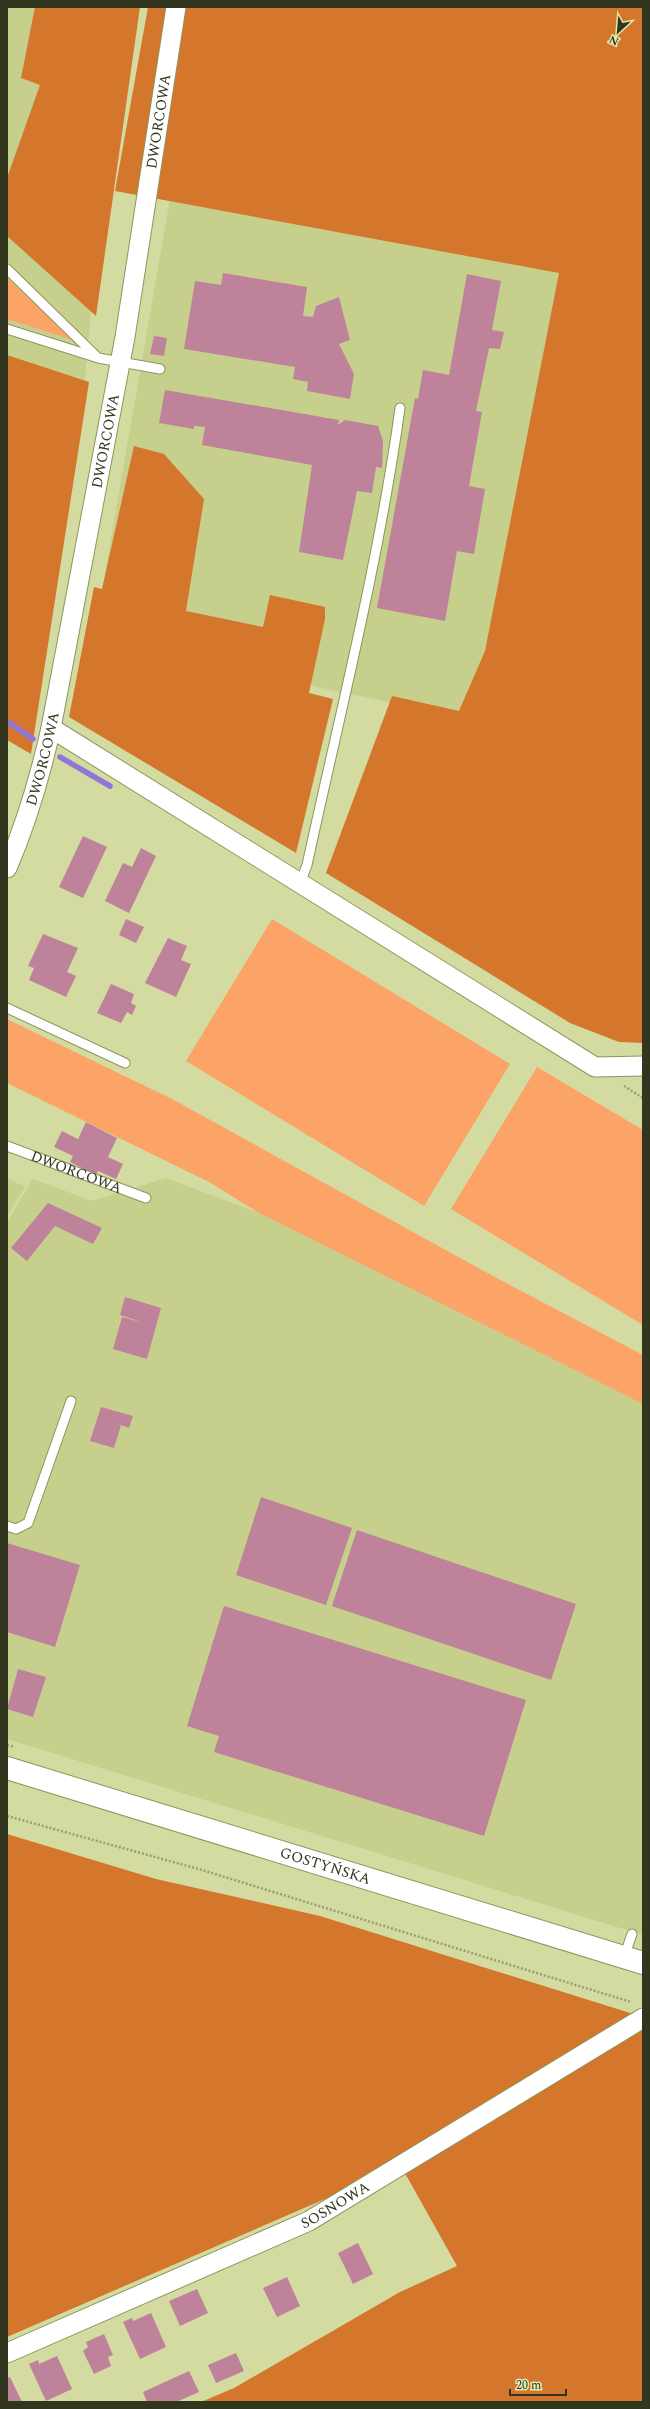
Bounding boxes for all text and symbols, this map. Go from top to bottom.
north arrow [598,12,638,52]
text: N [606,31,622,50]
street label: DWORCOWA [140,72,177,171]
street label: DWORCOWA [86,392,126,490]
street label: DWORCOWA [20,710,66,809]
street label: DWORCOWA [27,1145,125,1200]
street label: GOSTYŃSKA [277,1841,374,1891]
street label: SOSNOWA [297,2176,374,2235]
scale bar [510,2371,566,2397]
text: 20 m [516,2376,541,2395]

